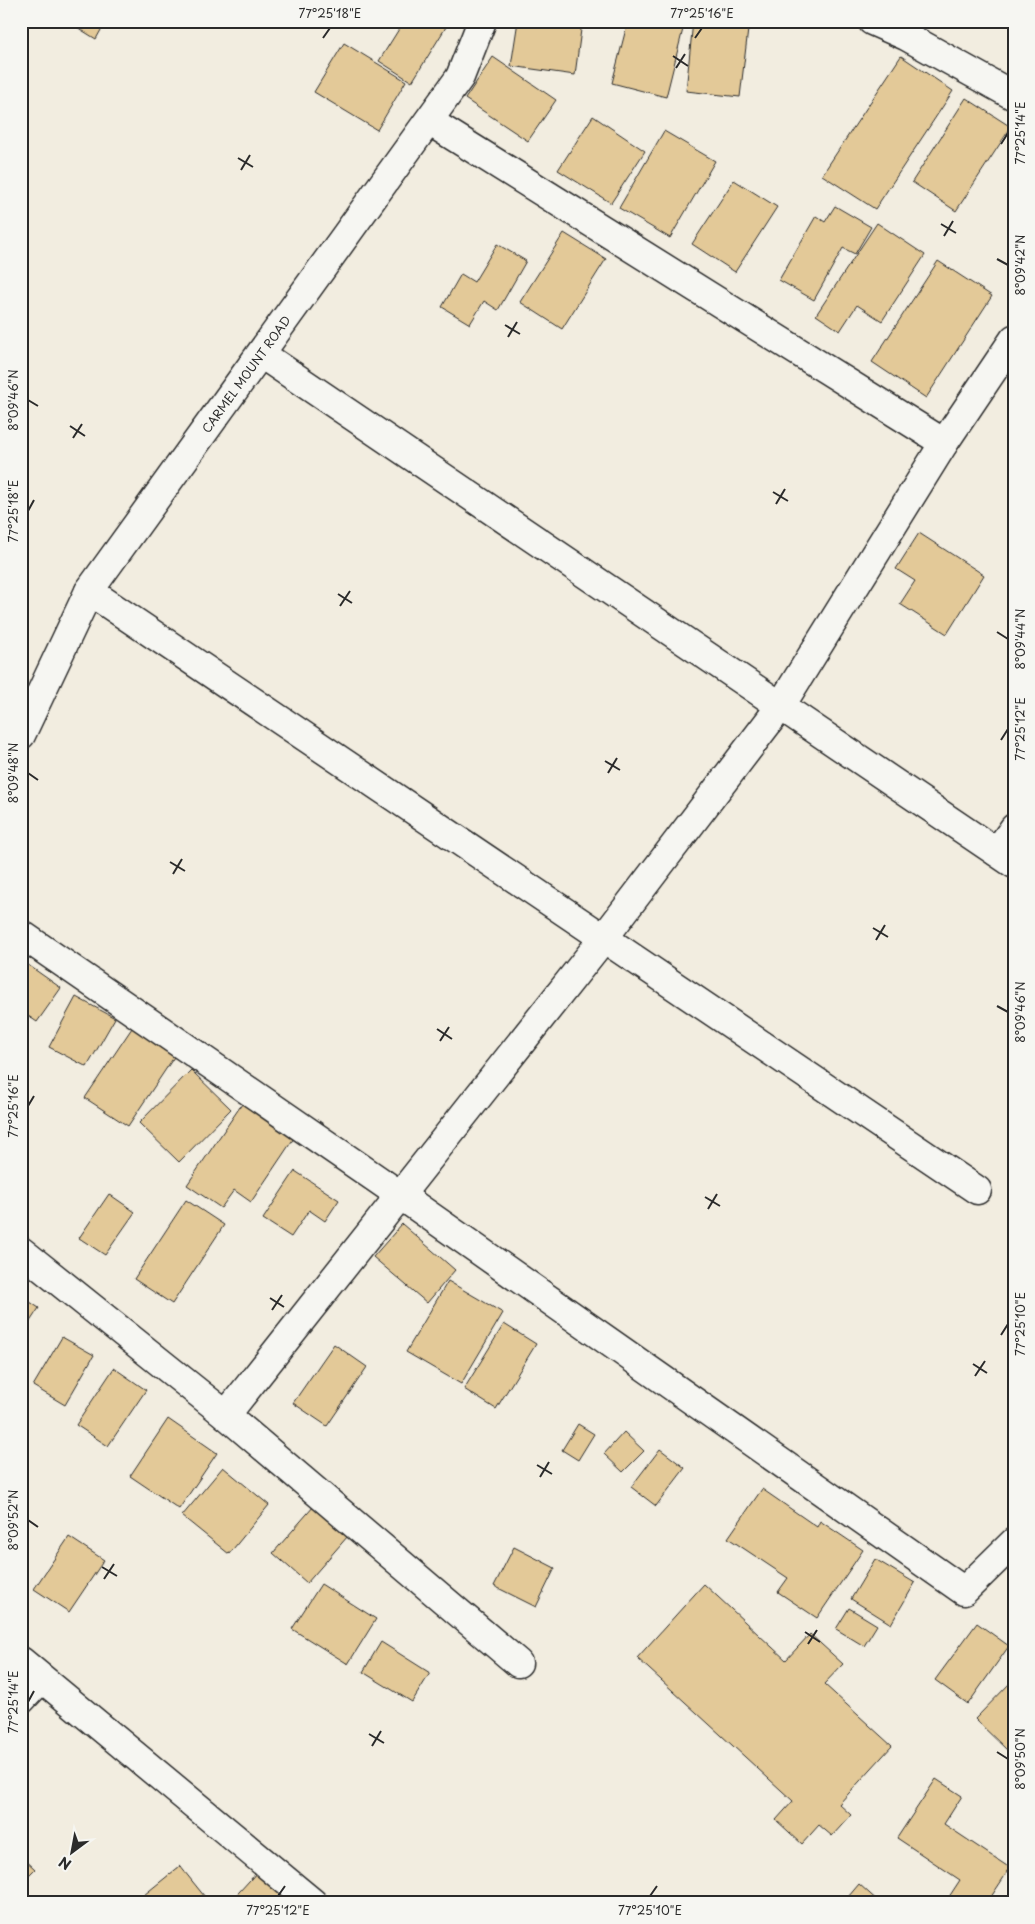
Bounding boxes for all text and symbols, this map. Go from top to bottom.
text: 77°25'18"E [299,4,361,22]
text: 77°25'16"E [670,4,734,22]
text: 77°25'14"E [1011,101,1029,165]
text: 8°09'42"N [1011,235,1029,296]
street label: CARMEL MOUNT ROAD [197,312,295,436]
text: 8°09'46"N [4,369,22,431]
text: 77°25'18"E [4,480,22,542]
text: 8°09'44"N [1011,609,1029,669]
text: 77°25'12"E [1011,697,1029,761]
text: 8°09'48"N [4,743,22,803]
text: 8°09'46"N [1011,981,1029,1043]
text: 77°25'16"E [4,1074,22,1138]
text: 77°25'10"E [1011,1292,1029,1356]
text: 8°09'52"N [4,1490,22,1550]
text: 77°25'14"E [4,1670,22,1734]
text: 8°09'50"N [1011,1728,1029,1790]
north arrow [48,1826,98,1876]
text: N [55,1852,75,1875]
text: 77°25'12"E [246,1901,310,1919]
text: 77°25'10"E [618,1901,682,1919]

